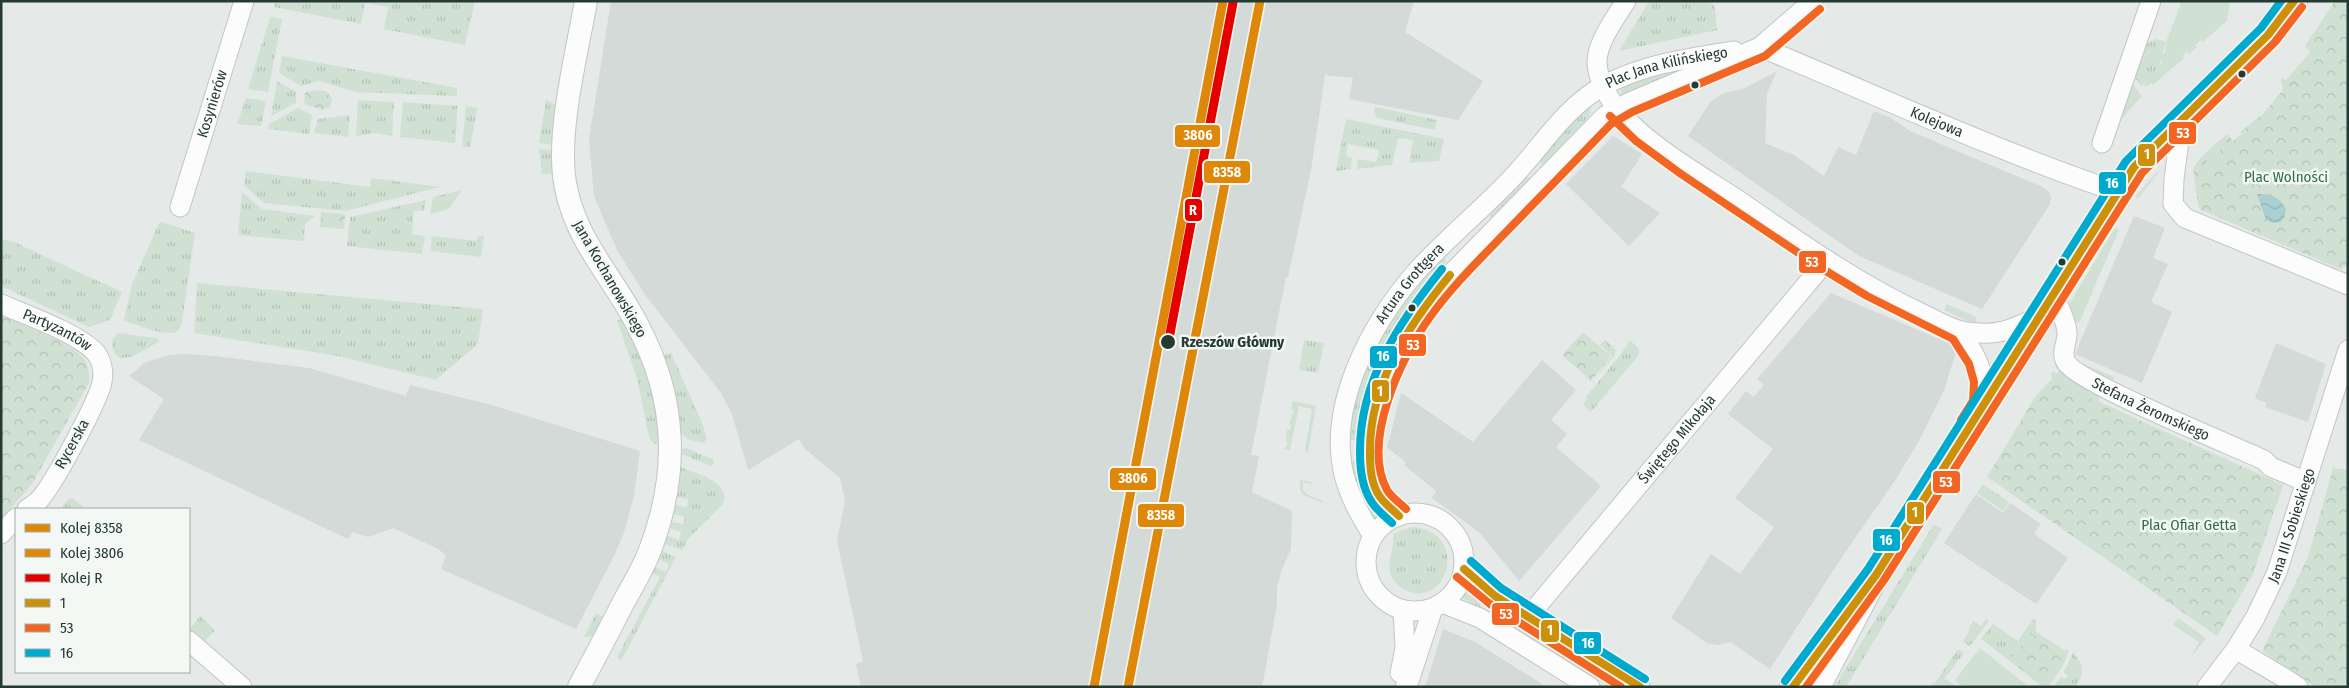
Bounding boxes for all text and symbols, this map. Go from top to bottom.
street label: Plac Jana Kilińskiego [1602,43,1729,92]
street label: Kosynierów [193,68,231,140]
unlabelled marker [2237,69,2247,79]
unlabelled marker [1690,80,1700,90]
street label: Kolejowa [1908,103,1966,141]
line badge: 53 [2168,121,2197,145]
line badge: 3806 [1174,124,1221,148]
text: 53 [2176,125,2190,142]
text: 3806 [1183,127,1212,144]
line badge: 1 [2137,143,2156,167]
text: 1 [2144,146,2150,163]
line badge: 8358 [1203,160,1251,184]
text: 8358 [1213,164,1242,181]
park label: Plac Wolności [2244,168,2328,186]
line badge: 16 [2098,171,2127,195]
text: 16 [2105,175,2119,192]
line badge: R [1184,198,1203,222]
text: R [1189,202,1197,219]
street label: Jana Kochanowskiego [569,217,651,341]
street label: Artura Grottgera [1372,239,1448,327]
line badge: 53 [1798,250,1827,274]
text: 53 [1805,254,1819,271]
unlabelled marker [2057,257,2067,267]
unlabelled marker [1407,303,1417,313]
street label: Partyzantów [20,305,96,355]
marker: Rzeszów Główny [1159,333,1177,351]
place label: Rzeszów Główny [1181,333,1285,351]
line badge: 53 [1398,333,1427,357]
text: 53 [1406,337,1420,354]
line badge: 16 [1369,345,1398,369]
text: 16 [1376,348,1390,365]
street label: Stefana Żeromskiego [2089,374,2213,444]
line badge: 1 [1371,379,1390,403]
text: 1 [1377,383,1383,400]
street label: Świętego Mikołaja [1635,391,1719,487]
street label: Rycerska [51,416,93,472]
street label: Jana III Sobieskiego [2264,466,2319,586]
line badge: 3806 [1109,467,1157,491]
text: 3806 [1118,470,1147,487]
line badge: 53 [1932,470,1961,494]
text: 53 [1939,474,1953,491]
line badge: 1 [1906,501,1925,525]
line badge: 8358 [1137,503,1185,528]
text: 1 [1912,504,1918,521]
text: 8358 [1147,507,1176,524]
legend [15,508,190,673]
park label: Plac Ofiar Getta [2141,516,2237,534]
text: Kolej 8358 [60,519,123,537]
line badge: 16 [1872,528,1901,552]
text: 16 [1879,532,1893,549]
text: Kolej 3806 [60,544,124,562]
text: Kolej R [60,569,102,587]
text: 1 [60,594,66,612]
line badge: 53 [1491,602,1520,626]
text: 53 [1499,606,1513,623]
text: 53 [60,619,74,637]
line badge: 1 [1540,619,1560,643]
text: 1 [1547,622,1553,639]
line badge: 16 [1573,631,1602,655]
text: 16 [1581,635,1595,652]
text: 16 [60,644,73,662]

